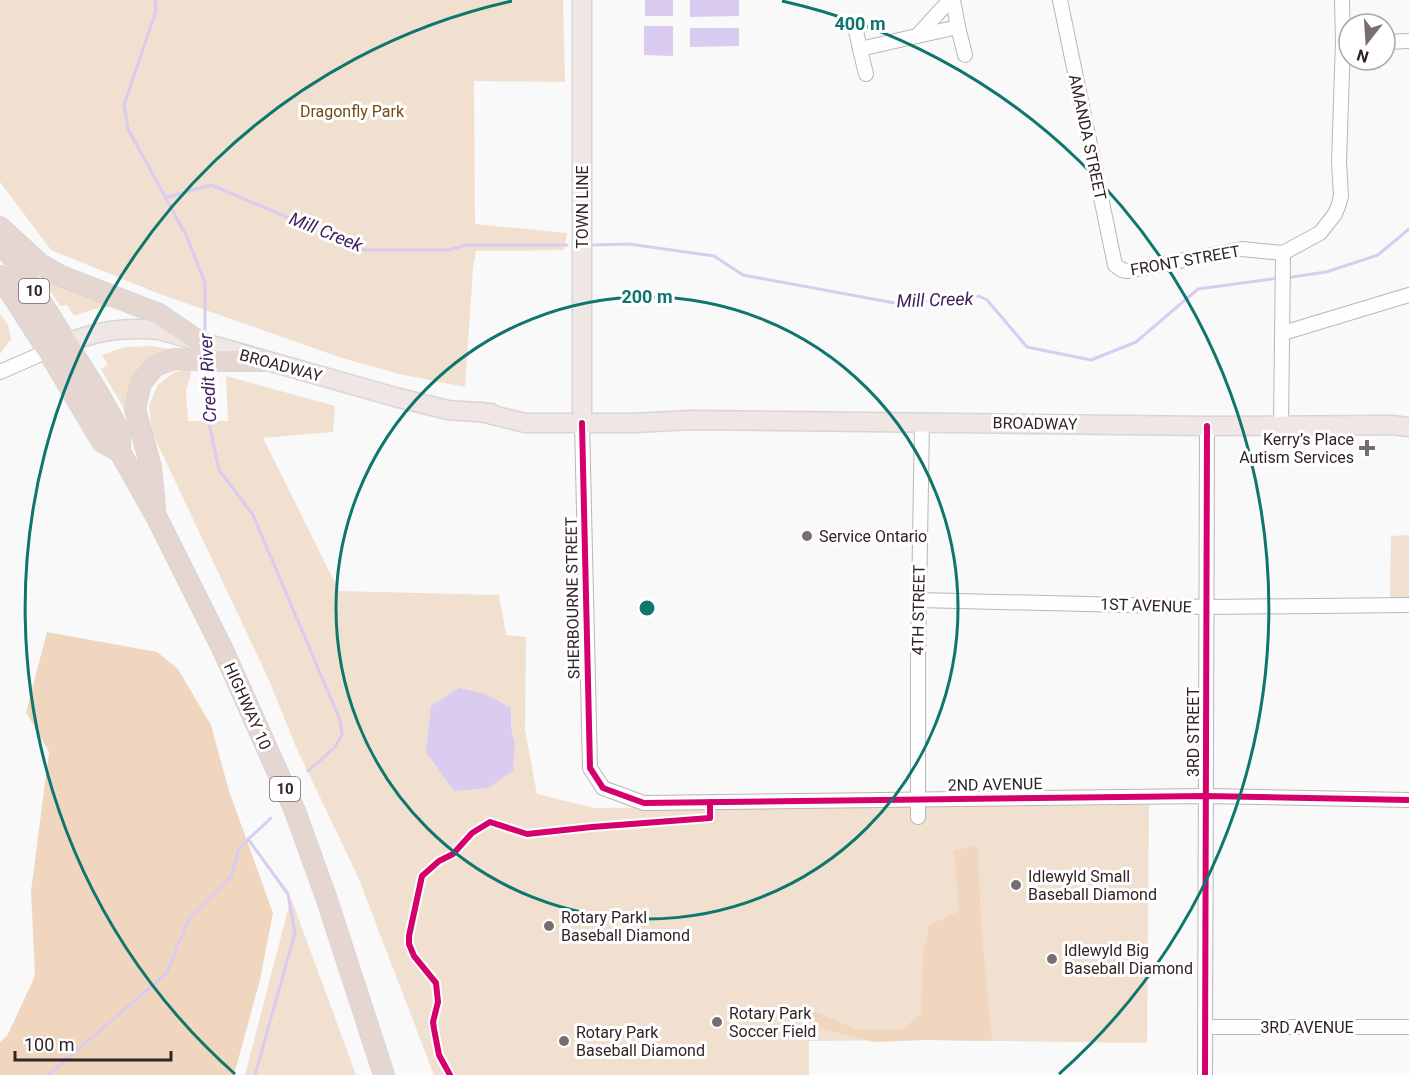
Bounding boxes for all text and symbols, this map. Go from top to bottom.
north arrow [1337,12,1397,72]
text: 400 m [834,13,886,34]
text: N [1355,45,1371,67]
street label: AMANDA STREET [1065,73,1110,202]
park label: Dragonfly Park [300,102,405,121]
street label: TOWN LINE [573,165,592,249]
water label: Mill Creek [287,207,367,256]
street label: FRONT STREET [1129,241,1242,279]
road number: 10 [19,279,49,303]
text: 200 m [621,286,673,307]
water label: Mill Creek [896,288,975,311]
water label: Credit River [195,332,220,423]
street label: BROADWAY [237,345,325,386]
street label: BROADWAY [992,413,1078,434]
place label: Kerry’s Place Autism Services [1239,430,1354,467]
marker: Kerry’s Place Autism Services [1358,439,1376,457]
street label: SHERBOURNE STREET [562,516,583,679]
place label: Service Ontario [819,527,927,546]
marker: Service Ontario [800,529,814,543]
street label: 4TH STREET [908,564,929,656]
street label: 1ST AVENUE [1100,594,1192,617]
centre of rings [637,598,657,618]
street label: HIGHWAY 10 [220,660,275,753]
street label: 3RD STREET [1184,686,1203,777]
street label: 2ND AVENUE [947,774,1043,795]
road number: 10 [270,777,300,801]
place label: Idlewyld Small Baseball Diamond [1028,867,1157,904]
marker: Idlewyld Small Baseball Diamond [1009,878,1023,892]
place label: Rotary Parkl Baseball Diamond [561,908,690,945]
marker: Rotary Parkl Baseball Diamond [542,919,556,933]
place label: Idlewyld Big Baseball Diamond [1064,941,1193,978]
marker: Idlewyld Big Baseball Diamond [1045,952,1059,966]
place label: Rotary Park Soccer Field [729,1004,816,1041]
marker: Rotary Park Soccer Field [710,1015,724,1029]
street label: 3RD AVENUE [1260,1018,1354,1037]
place label: Rotary Park Baseball Diamond [576,1023,705,1060]
scale bar [15,1024,171,1062]
text: 100 m [24,1034,75,1055]
marker: Rotary Park Baseball Diamond [557,1034,571,1048]

